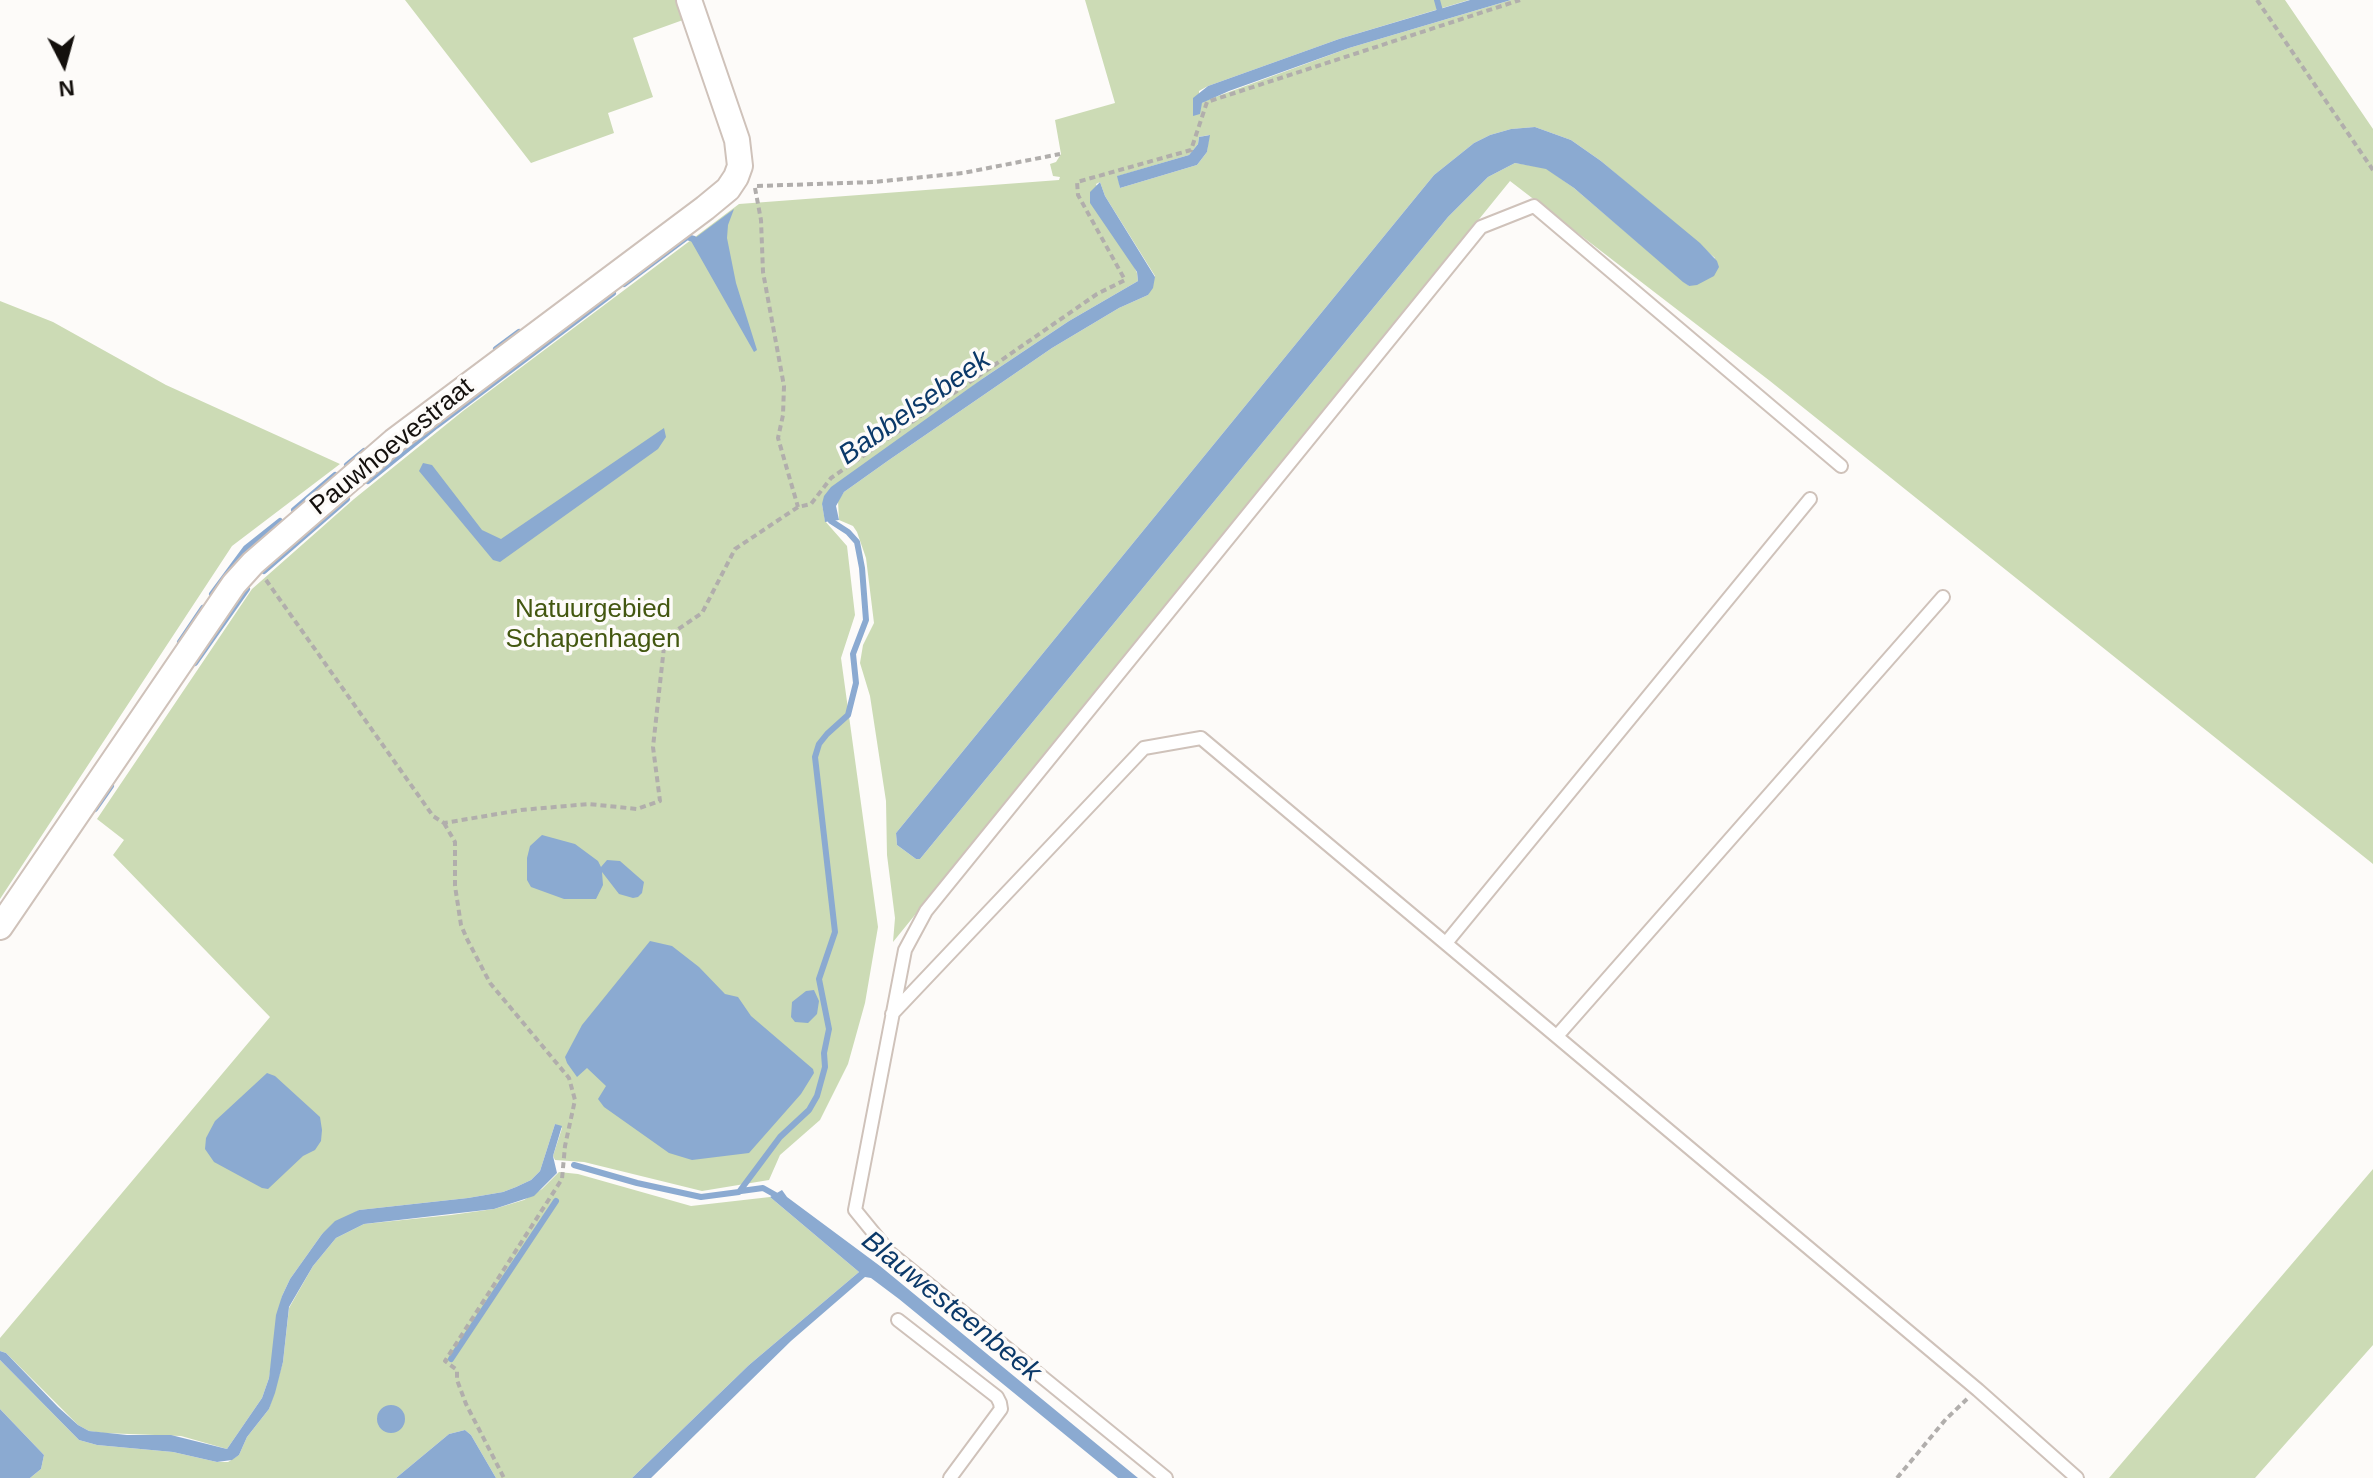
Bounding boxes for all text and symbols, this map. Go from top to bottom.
north arrow [24,24,104,104]
text: N [57,75,76,102]
water label: Babbelsebeek [833,343,997,473]
street label: Pauwhoevestraat [304,372,480,522]
park label: Natuurgebied Schapenhagen [506,594,680,656]
water label: Blauwesteenbeek [855,1224,1047,1390]

